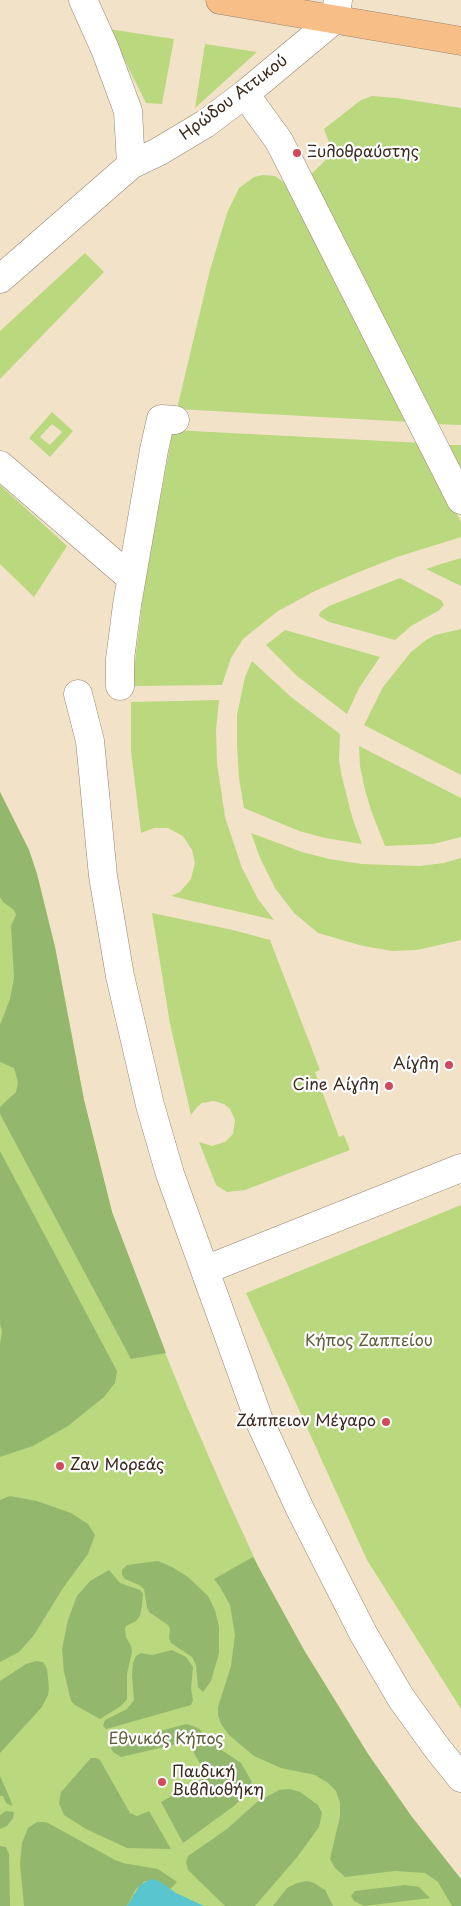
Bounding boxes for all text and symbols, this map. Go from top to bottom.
street label: Ηρώδου Αττικού [176,51,292,145]
place label: Ξυλοθραύστης [307,143,419,163]
marker: Ξυλοθραύστης [291,147,303,159]
place label: Αίγλη [393,1055,439,1075]
marker: Αίγλη [443,1059,455,1071]
place label: Cine Αίγλη [292,1076,379,1096]
marker: Cine Αίγλη [383,1080,395,1092]
park label: Κήπος Ζαππείου [305,1332,433,1352]
place label: Ζάππειον Μέγαρο [236,1412,376,1432]
marker: Ζάππειον Μέγαρο [380,1416,392,1428]
place label: Ζαν Μορεάς [70,1456,164,1476]
marker: Ζαν Μορεάς [54,1460,66,1472]
park label: Εθνικός Κήπος [108,1730,224,1750]
place label: Παιδική Βιβλιοθήκη [172,1763,264,1801]
marker: Παιδική Βιβλιοθήκη [156,1776,168,1788]

